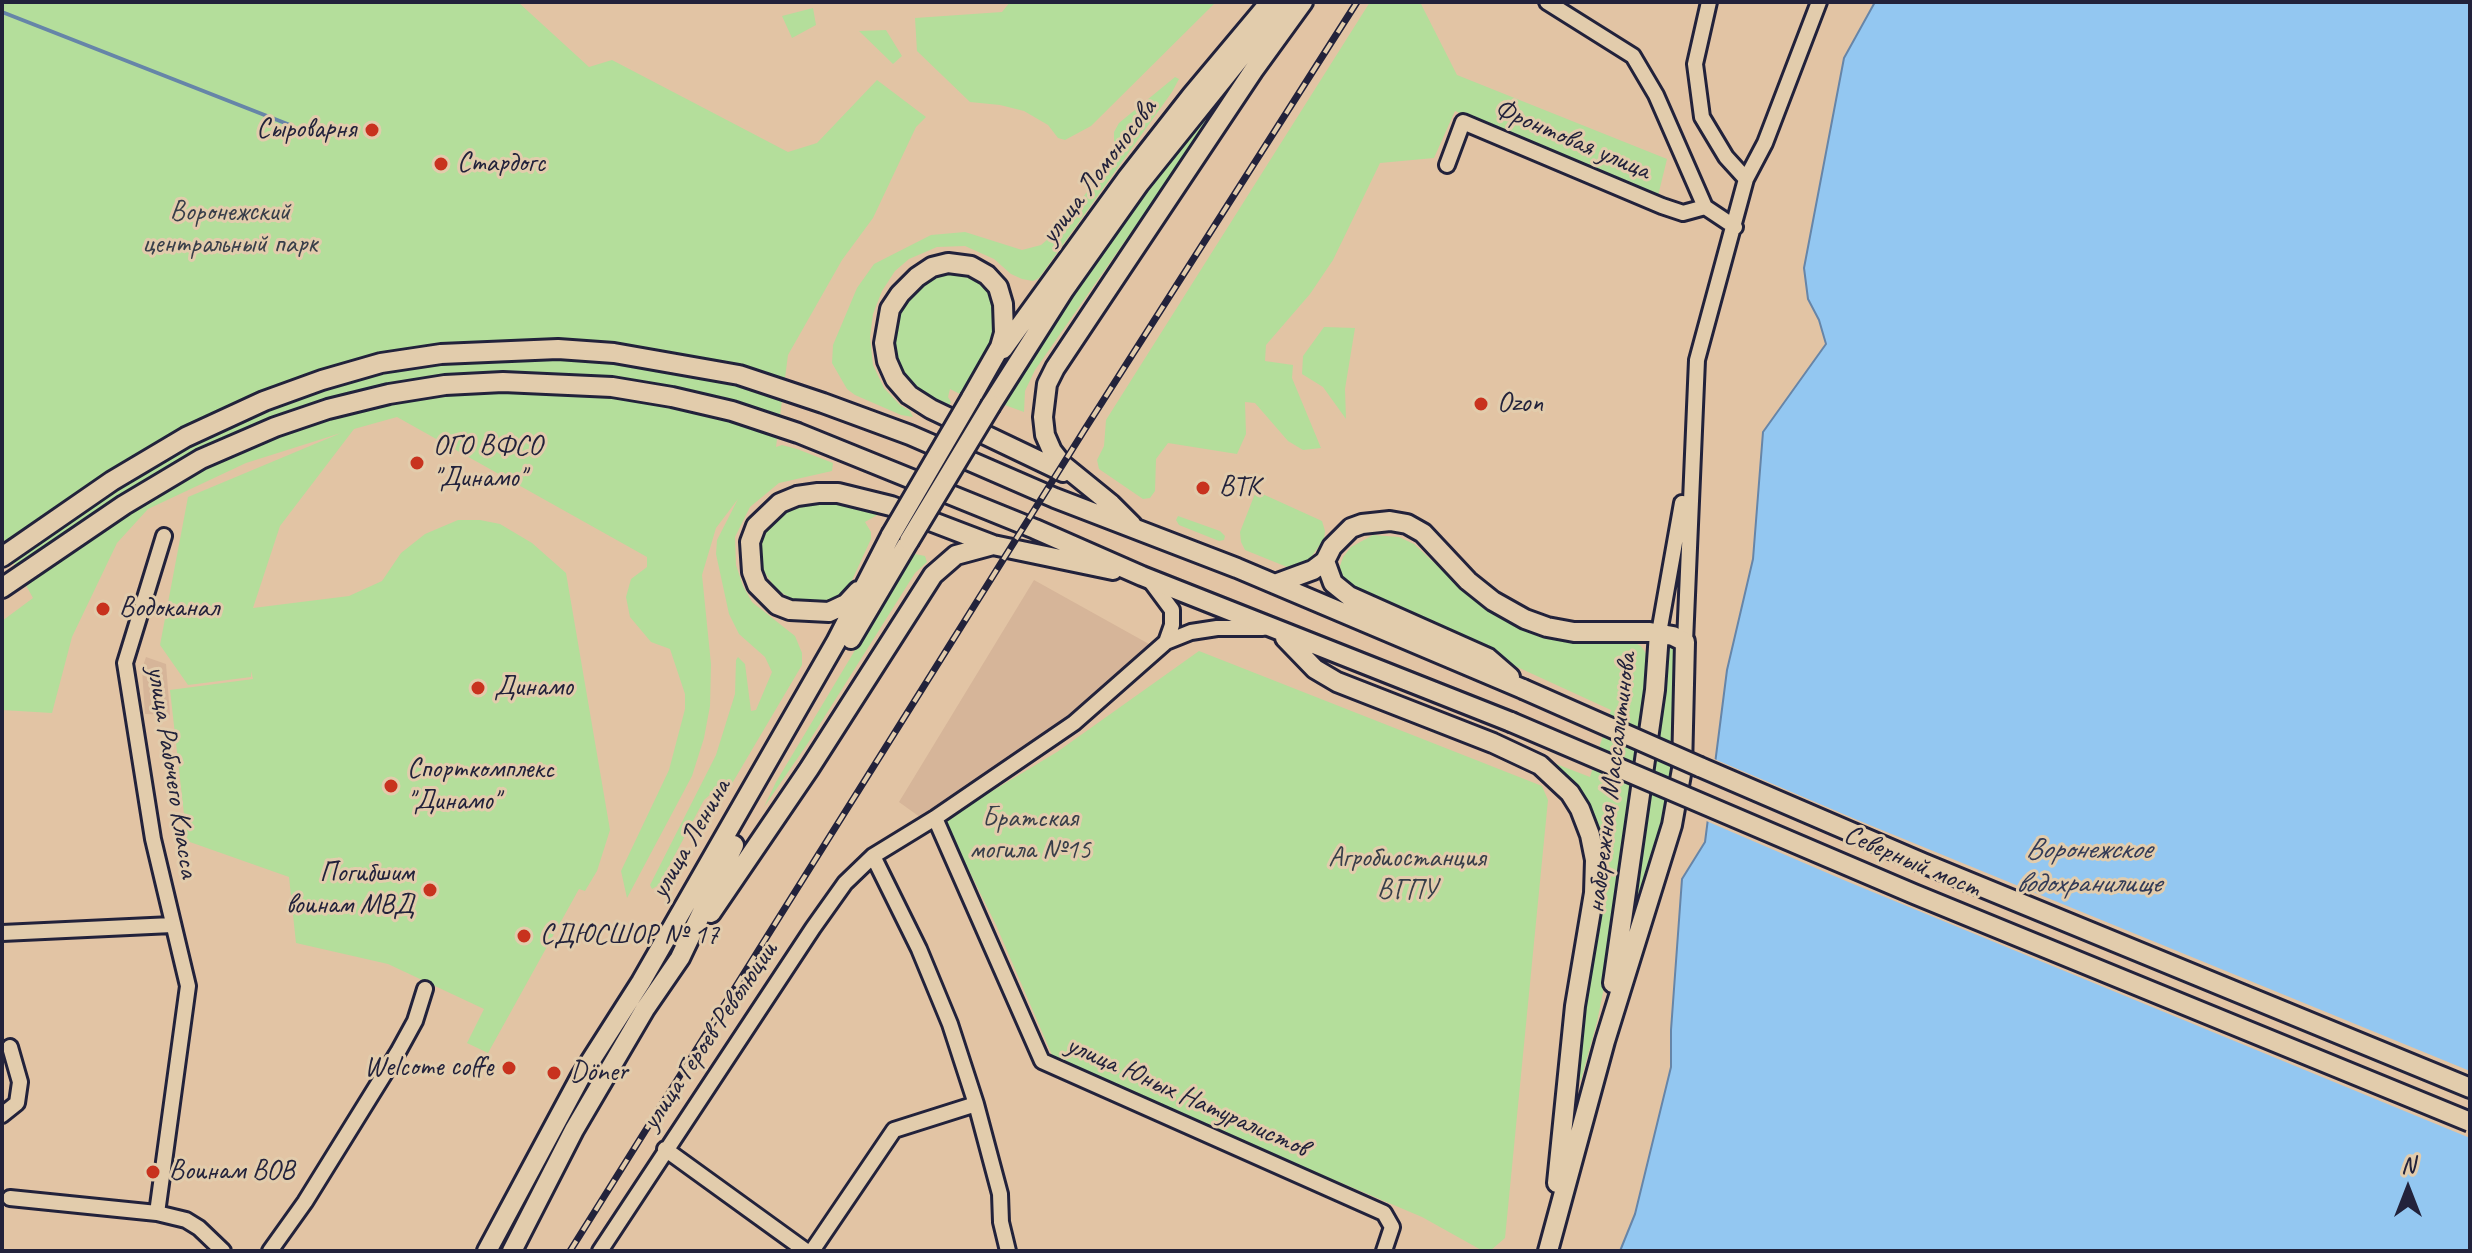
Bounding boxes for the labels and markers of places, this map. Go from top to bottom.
place label: Сыроварня [256,113,356,147]
marker: Сыроварня [363,121,381,139]
place label: Стардогс [457,147,545,181]
marker: Стардогс [432,155,450,173]
place label: Ozon [1497,387,1543,421]
marker: Ozon [1472,395,1490,413]
place label: ОГО ВФСО "Динамо" [433,430,542,496]
marker: ОГО ВФСО "Динамо" [408,454,426,472]
place label: ВТК [1219,471,1260,505]
marker: ВТК [1194,479,1212,497]
place label: Водоканал [119,592,219,626]
marker: Водоканал [94,600,112,618]
place label: Динамо [494,671,573,705]
marker: Динамо [469,679,487,697]
place label: Спорткомплекс "Динамо" [407,753,554,819]
marker: Спорткомплекс "Динамо" [382,777,400,795]
place label: Погибшим воинам МВД [286,857,414,923]
marker: Погибшим воинам МВД [421,881,439,899]
place label: СДЮСШОР № 17 [540,919,719,953]
marker: СДЮСШОР № 17 [515,927,533,945]
place label: Welcome coffe [364,1051,493,1085]
place label: Döner [570,1056,628,1090]
marker: Welcome coffe [500,1059,518,1077]
marker: Döner [545,1064,563,1082]
place label: Воинам ВОВ [169,1155,293,1189]
marker: Воинам ВОВ [144,1163,162,1181]

